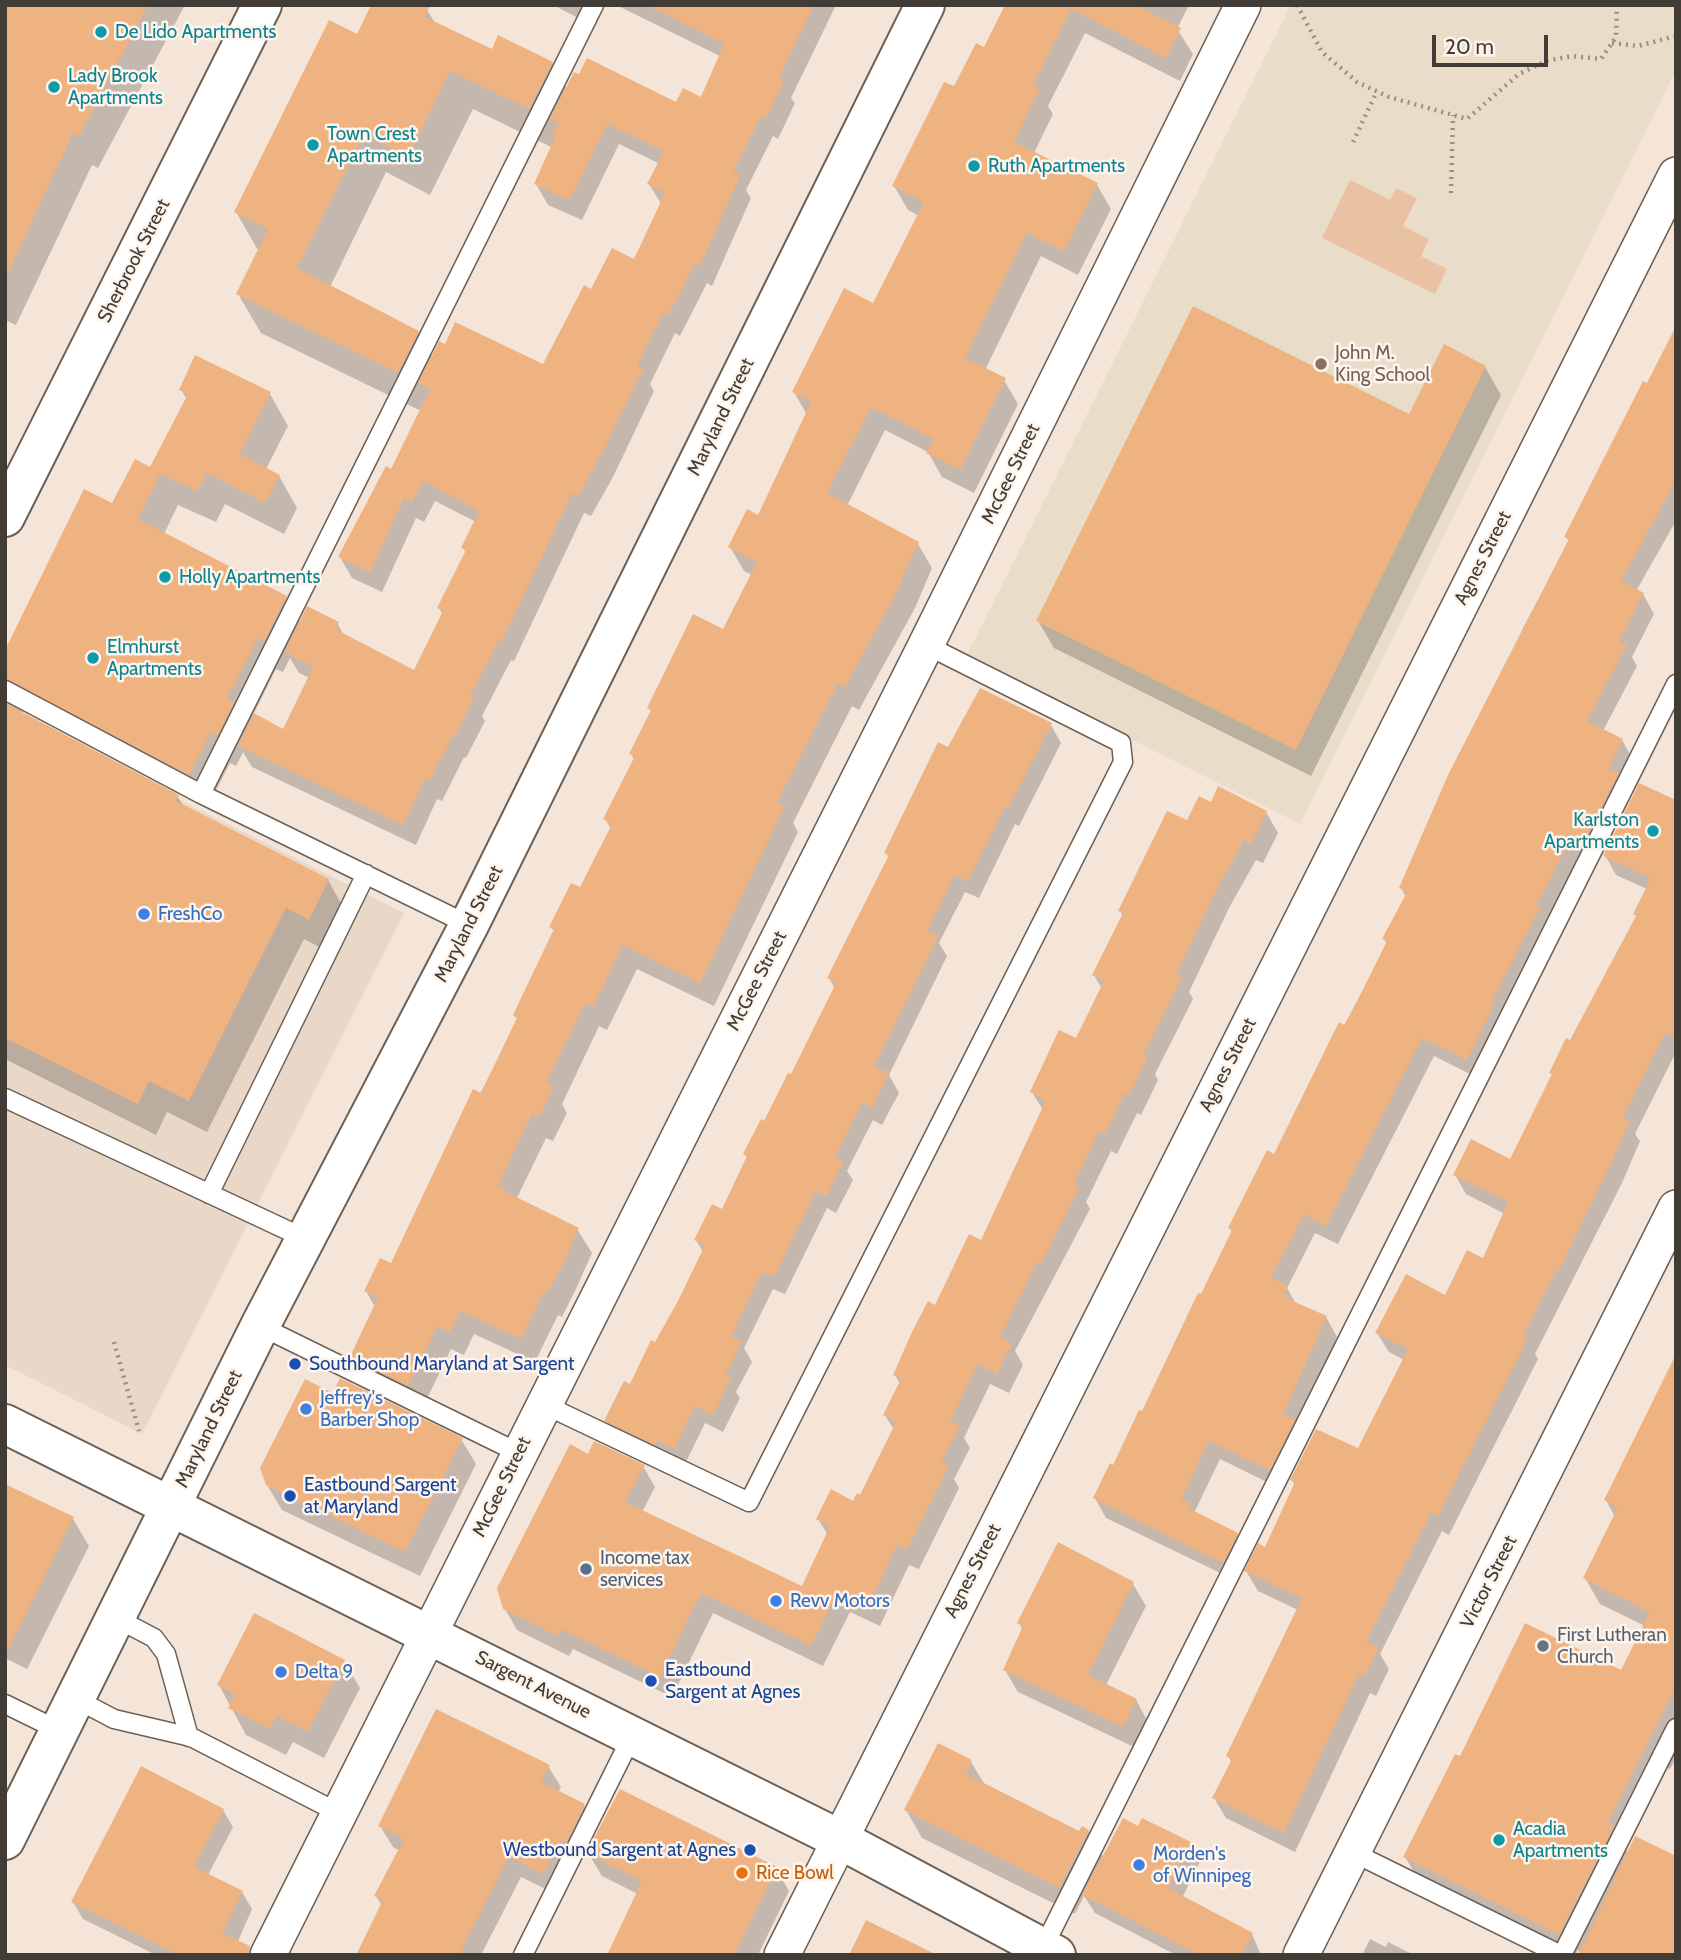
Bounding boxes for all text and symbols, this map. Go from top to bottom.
place label: De Lido Apartments [115,21,276,43]
scale bar [1436,21,1552,65]
marker: De Lido Apartments [93,24,109,40]
text: 20 m [1445,34,1494,59]
place label: Lady Brook Apartments [68,65,163,109]
marker: Lady Brook Apartments [46,79,62,95]
place label: Town Crest Apartments [327,123,422,167]
marker: Town Crest Apartments [305,137,321,153]
place label: Ruth Apartments [988,155,1125,177]
marker: Ruth Apartments [966,158,982,174]
street label: Sherbrook Street [93,195,175,327]
place label: John M. King School [1335,342,1430,386]
street label: Maryland Street [683,355,759,479]
marker: John M. King School [1313,356,1329,372]
street label: McGee Street [977,420,1045,528]
street label: Agnes Street [1450,507,1516,609]
place label: Holly Apartments [179,566,320,588]
marker: Holly Apartments [157,569,173,585]
place label: Elmhurst Apartments [107,636,202,680]
marker: Elmhurst Apartments [85,650,101,666]
place label: Karlston Apartments [1544,809,1639,853]
marker: Karlston Apartments [1645,823,1661,839]
street label: Maryland Street [430,862,508,986]
place label: FreshCo [158,903,222,925]
marker: FreshCo [136,906,152,922]
street label: McGee Street [722,927,792,1035]
street label: Agnes Street [1195,1014,1261,1116]
place label: Southbound Maryland at Sargent [309,1353,574,1375]
marker: Southbound Maryland at Sargent [287,1356,303,1372]
street label: Maryland Street [171,1367,247,1491]
place label: Jeffrey's Barber Shop [320,1387,419,1431]
marker: Jeffrey's Barber Shop [298,1401,314,1417]
street label: McGee Street [468,1433,536,1541]
place label: Eastbound Sargent at Maryland [304,1474,456,1518]
marker: Eastbound Sargent at Maryland [282,1488,298,1504]
street label: Agnes Street [940,1520,1006,1622]
street label: Victor Street [1456,1532,1522,1632]
place label: Income tax services [600,1547,689,1591]
marker: Income tax services [578,1561,594,1577]
place label: Revv Motors [790,1590,890,1612]
marker: Revv Motors [768,1593,784,1609]
place label: First Lutheran Church [1557,1624,1667,1668]
marker: First Lutheran Church [1535,1638,1551,1654]
street label: Sargent Avenue [471,1646,595,1724]
place label: Eastbound Sargent at Agnes [665,1659,800,1703]
place label: Delta 9 [295,1661,353,1683]
marker: Delta 9 [273,1664,289,1680]
marker: Eastbound Sargent at Agnes [643,1673,659,1689]
place label: Acadia Apartments [1513,1818,1608,1862]
marker: Acadia Apartments [1491,1832,1507,1848]
place label: Westbound Sargent at Agnes [503,1839,736,1861]
marker: Westbound Sargent at Agnes [742,1842,758,1858]
place label: Morden's of Winnipeg [1153,1843,1251,1887]
marker: Morden's of Winnipeg [1131,1857,1147,1873]
place label: Rice Bowl [756,1862,834,1884]
marker: Rice Bowl [734,1865,750,1881]

